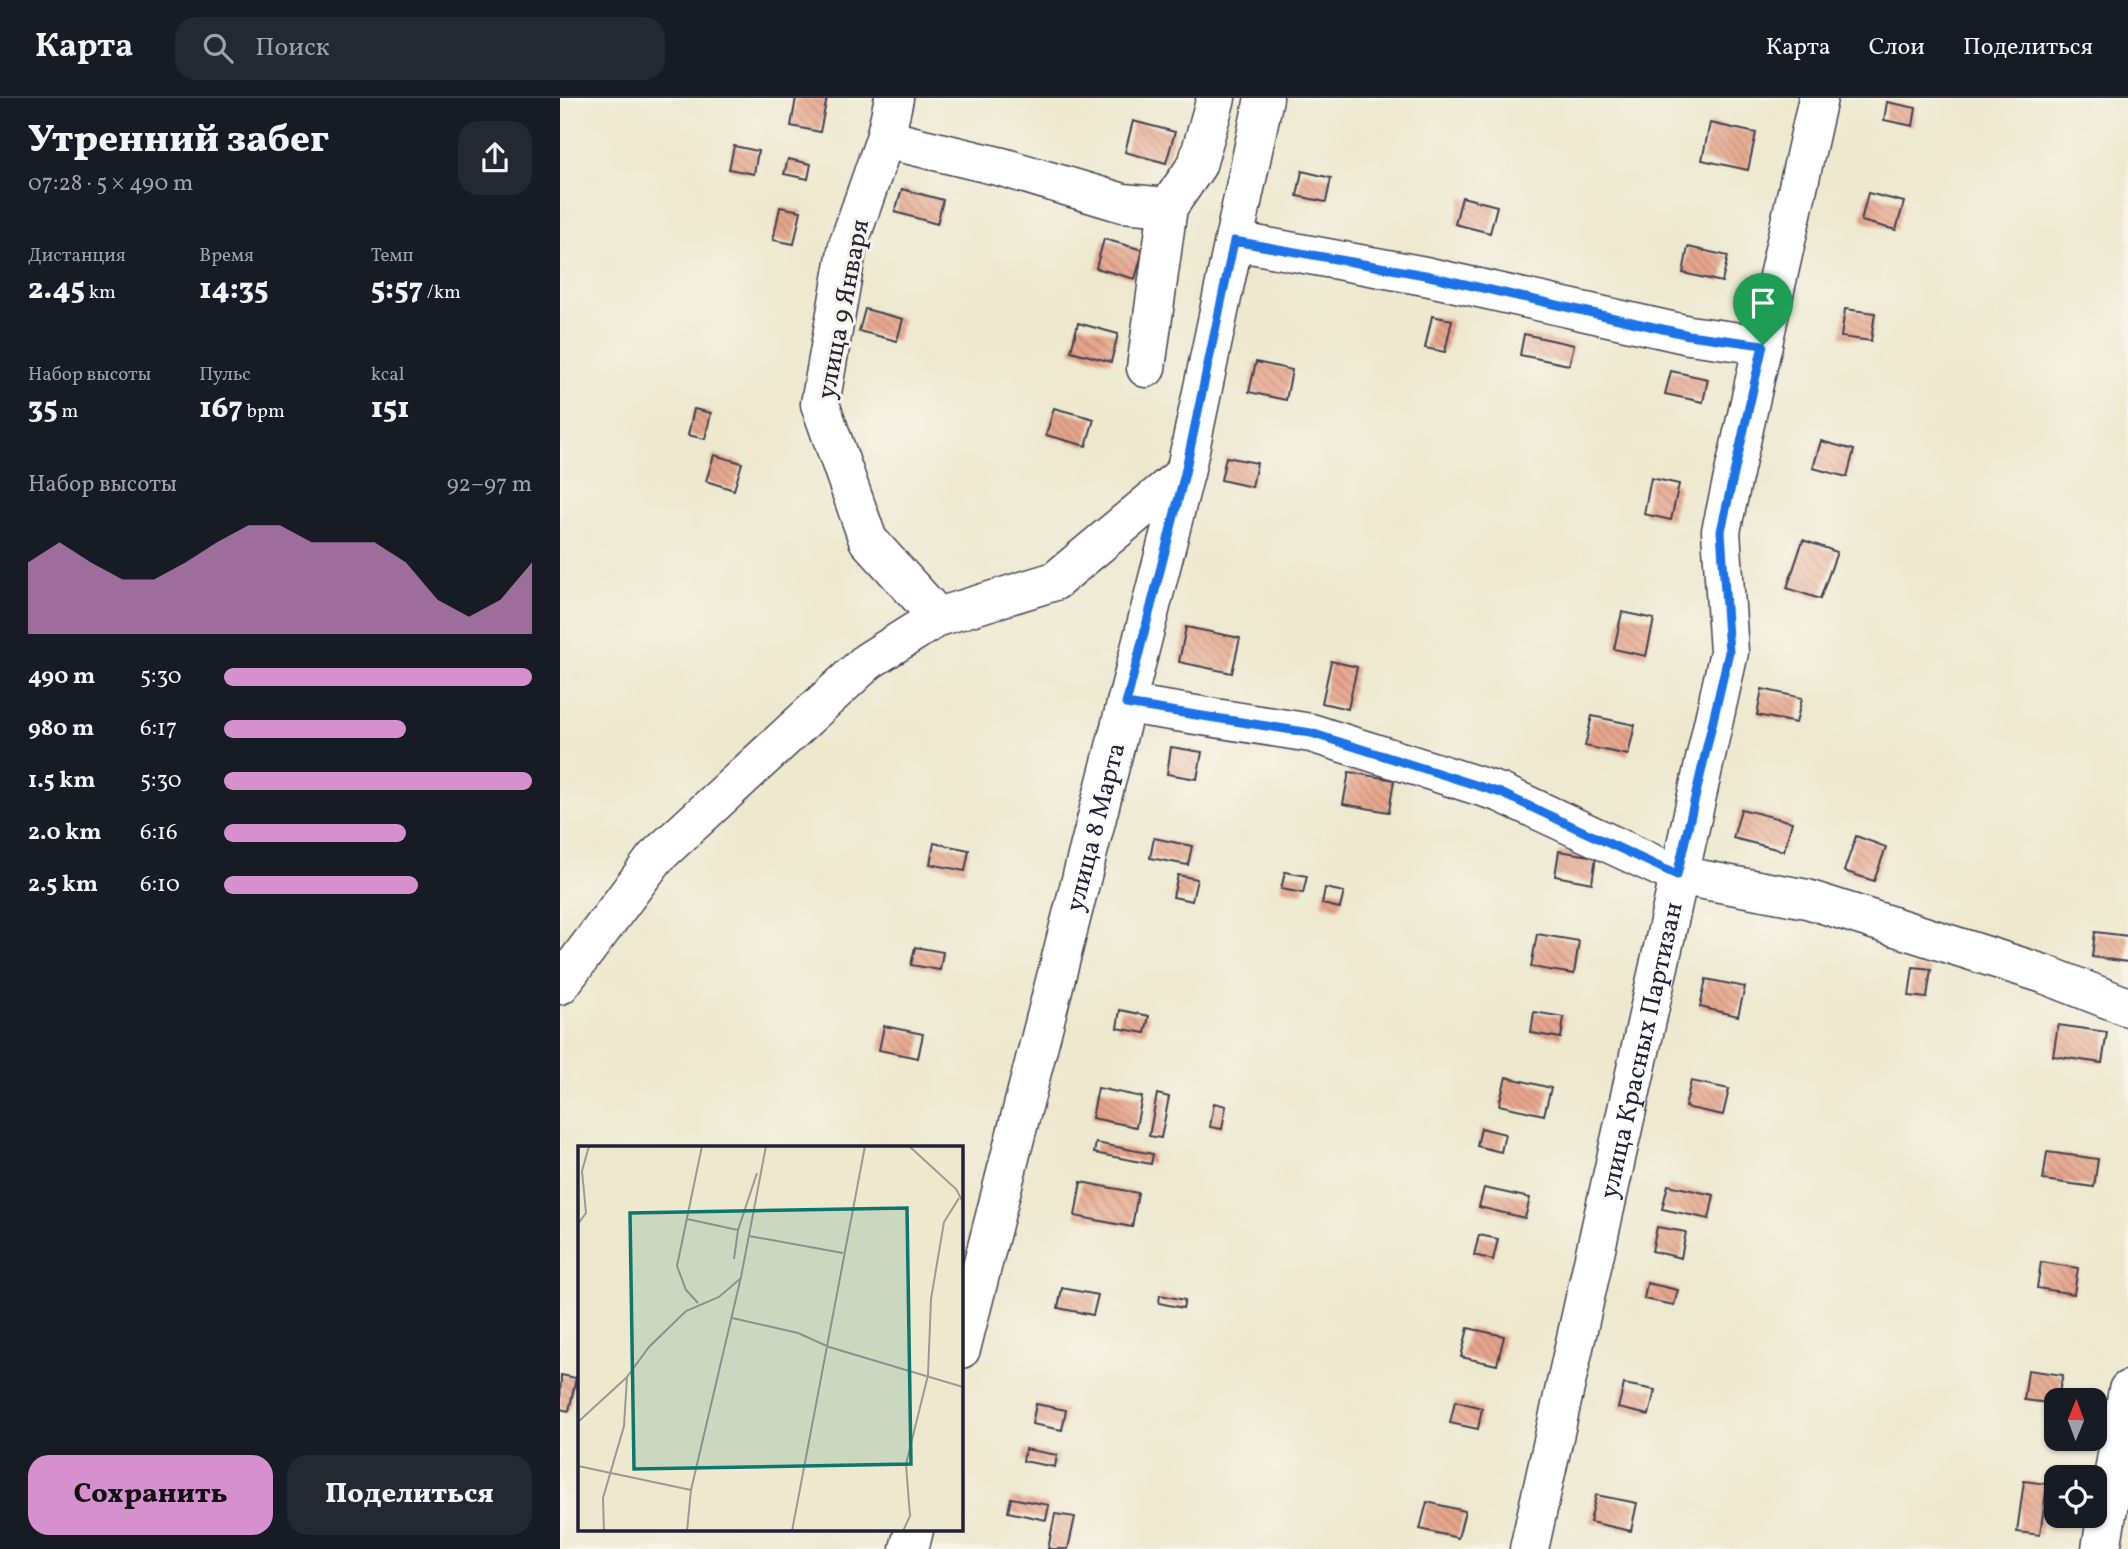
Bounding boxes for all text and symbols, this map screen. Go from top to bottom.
search box [175,17,665,80]
text: Карта [35,25,133,71]
icon: search [199,29,237,67]
text: Поиск [255,30,330,66]
text: Карта [1766,31,1831,65]
text: Слои [1869,31,1925,65]
text: Поделиться [1963,31,2093,65]
text: Утренний забег [28,115,329,168]
button: share [458,121,532,195]
text: 07:28 · 5 × 490 m [28,168,193,200]
street label: улица 9 Января [809,216,879,402]
text: Дистанция [28,243,126,269]
text: Время [199,243,254,269]
text: Темп [371,243,414,269]
text: 2.45 [28,269,85,311]
text: 14:35 [199,269,269,311]
text: 5:57 [371,269,423,311]
pin [1733,273,1793,345]
text: km [85,280,116,306]
text: /km [423,280,461,306]
icon: arrive [1744,284,1782,322]
text: Набор высоты [28,362,151,388]
text: Пульс [199,362,251,388]
text: kcal [371,362,404,388]
text: 35 [28,388,58,430]
text: 167 [199,388,243,430]
text: 151 [371,388,410,430]
text: m [58,399,78,425]
text: bpm [243,399,285,425]
text: Набор высоты [28,469,177,501]
text: 92–97 m [447,469,532,501]
text: 490 m [28,661,95,693]
text: 5:30 [140,661,182,693]
text: 980 m [28,713,94,745]
text: 6:17 [140,713,177,745]
street label: улица 8 Марта [1058,739,1135,916]
text: 1.5 km [28,765,95,797]
text: 5:30 [140,765,182,797]
text: 2.0 km [28,817,101,849]
text: 6:16 [140,817,178,849]
text: 2.5 km [28,869,98,901]
text: 6:10 [140,869,180,901]
street label: улица Красных Партизан [1592,899,1693,1202]
inset map [578,1146,962,1532]
north arrow [2044,1388,2107,1451]
map controls [2044,1388,2107,1528]
button: Сохранить [28,1455,273,1535]
button: Поделиться [287,1455,532,1535]
button: locate [2044,1465,2107,1528]

